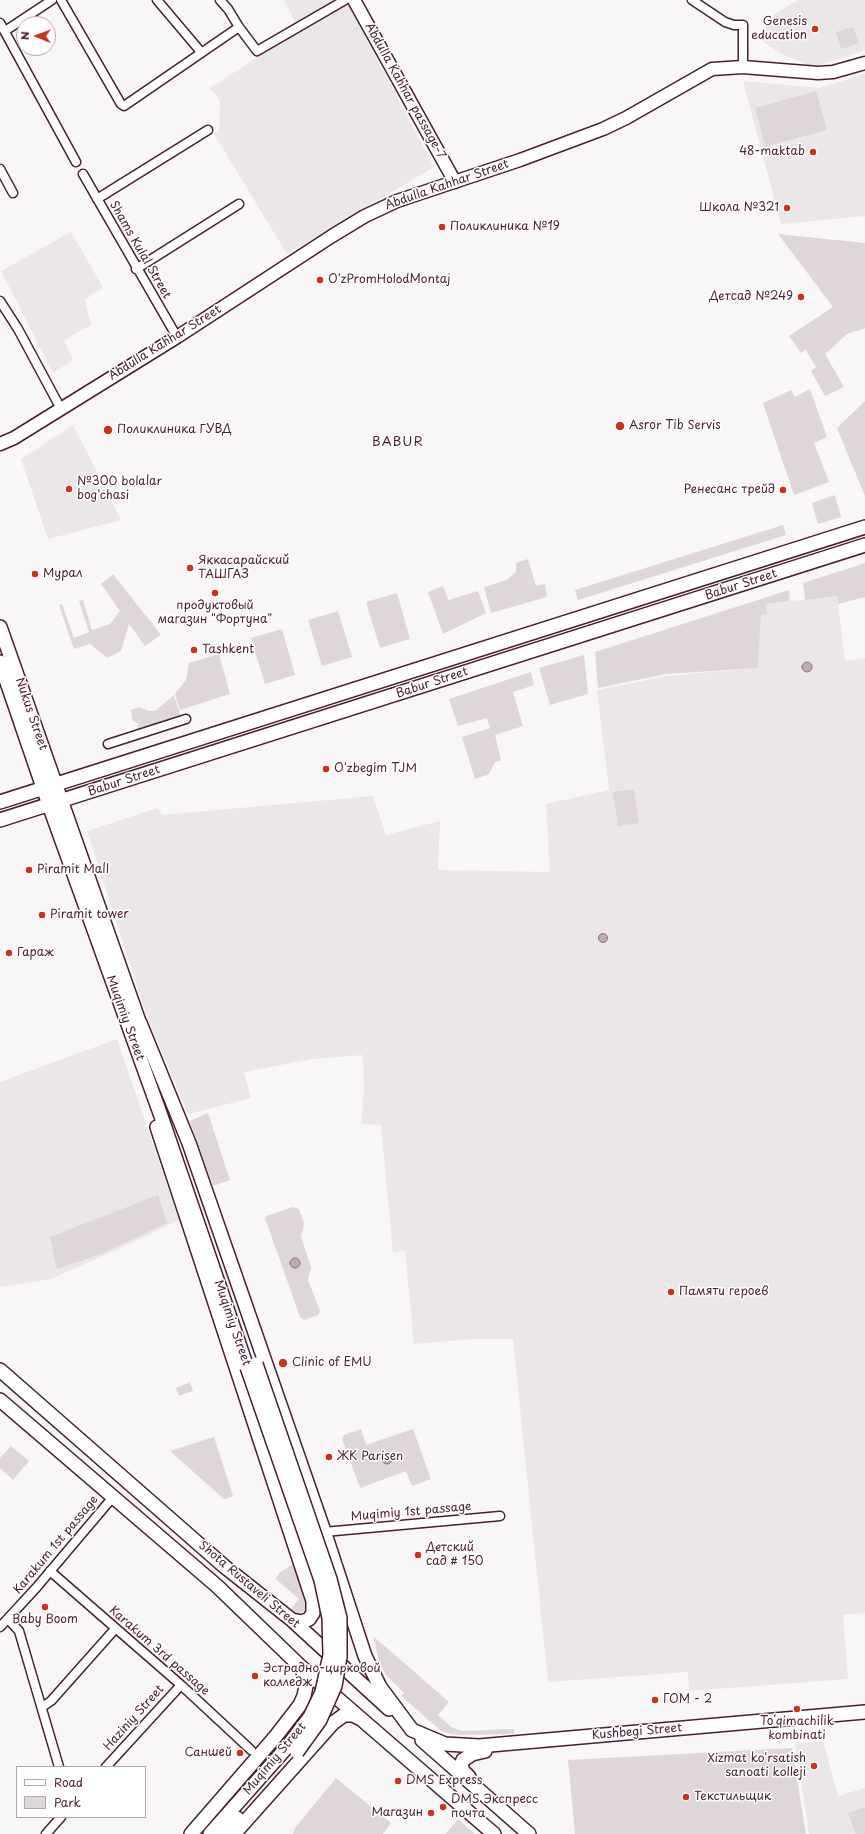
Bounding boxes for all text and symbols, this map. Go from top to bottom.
place label: Genesis education [751,15,807,43]
north arrow [16,16,56,56]
street label: Abdulla Kahhar passage-7 [362,20,448,162]
marker: Genesis education [810,24,820,34]
text: N [16,31,33,40]
place label: 48-maktab [739,145,805,159]
marker: 48-maktab [808,147,818,157]
street label: Abdulla Kahhar Street [383,157,511,213]
street label: Shams Kulal Street [106,199,174,301]
place label: Школа №321 [699,201,779,215]
marker: Школа №321 [782,203,792,213]
place label: Поликлиника №19 [450,220,560,234]
marker: Поликлиника №19 [437,222,447,232]
place label: O'zPromHolodMontaj [328,273,451,287]
marker: O'zPromHolodMontaj [315,275,325,285]
place label: Детсад №249 [709,290,793,304]
marker: Детсад №249 [796,292,806,302]
street label: Abdulla Kahhar Street [106,303,224,383]
place label: Asror Tib Servis [629,419,721,433]
marker: Asror Tib Servis [614,420,626,432]
place label: Поликлиника ГУВД [117,423,232,437]
marker: Поликлиника ГУВД [102,424,114,436]
district label: BABUR [372,434,424,450]
place label: №300 bolalar bog'chasi [77,475,162,503]
place label: Ренесанс трейд [683,483,775,497]
marker: №300 bolalar bog'chasi [64,484,74,494]
marker: Ренесанс трейд [778,485,788,495]
place label: Яккасарайский ТАШГАЗ [198,554,289,582]
marker: Яккасарайский ТАШГАЗ [185,563,195,573]
place label: Мурал [43,567,82,581]
street label: Babur Street [703,567,779,603]
marker: Мурал [30,569,40,579]
marker: продуктовый магазин "Фортуна" [210,588,220,598]
place label: продуктовый магазин "Фортуна" [158,599,272,627]
place label: Tashkent [202,643,254,657]
marker: Tashkent [189,645,199,655]
street label: Babur Street [394,665,470,701]
street label: Nukus Street [12,676,50,752]
place label: O'zbegim TJM [334,762,417,776]
street label: Babur Street [86,763,162,799]
marker: O'zbegim TJM [321,764,331,774]
place label: Piramit Mall [37,863,109,877]
marker: Piramit Mall [24,865,34,875]
place label: Piramit tower [50,908,129,922]
marker: Piramit tower [37,910,47,920]
place label: Гараж [17,946,54,960]
marker: Гараж [4,948,14,958]
street label: Muqimiy Street [103,973,147,1063]
street label: Muqimiy Street [211,1278,253,1368]
place label: Памяти героев [679,1285,768,1299]
marker: Памяти героев [666,1287,676,1297]
place label: Clinic of EMU [292,1356,372,1370]
marker: Clinic of EMU [277,1357,289,1369]
place label: ЖК Parisen [337,1450,403,1464]
marker: ЖК Parisen [324,1452,334,1462]
street label: Karakum 1st passage [11,1493,101,1597]
street label: Muqimiy 1st passage [350,1500,472,1524]
street label: Shota Rustaveli Street [196,1539,302,1631]
place label: Детский сад # 150 [426,1541,484,1569]
marker: Детский сад # 150 [413,1550,423,1560]
marker: Baby Boom [40,1602,50,1612]
street label: Karakum 3rd passage [106,1603,212,1699]
place label: Baby Boom [12,1613,78,1627]
place label: Эстрадно-цирковой колледж [263,1662,381,1690]
marker: Эстрадно-цирковой колледж [250,1671,260,1681]
street label: Haziniy Street [101,1682,167,1754]
place label: ГОМ - 2 [663,1693,712,1707]
marker: ГОМ - 2 [650,1695,660,1705]
marker: Toʻqimachilik kombinati [792,1704,802,1714]
place label: Toʻqimachilik kombinati [760,1715,834,1743]
street label: Muqimiy Street [241,1720,309,1798]
street label: Kushbegi Street [591,1721,683,1743]
place label: Саншей [185,1746,232,1760]
marker: Саншей [235,1748,245,1758]
place label: Xizmat ko'rsatish sanoati kolleji [707,1752,806,1780]
marker: Xizmat ko'rsatish sanoati kolleji [809,1761,819,1771]
legend [16,1766,146,1818]
text: Road [54,1773,83,1791]
place label: DMS Express [406,1774,482,1788]
marker: DMS Express [393,1776,403,1786]
place label: Текстильщик [694,1790,771,1804]
marker: Текстильщик [681,1792,691,1802]
text: Park [54,1793,81,1811]
place label: DMS Экспресс почта [451,1793,538,1821]
marker: DMS Экспресс почта [438,1802,448,1812]
place label: Магазин [372,1806,423,1820]
marker: Магазин [426,1808,436,1818]

